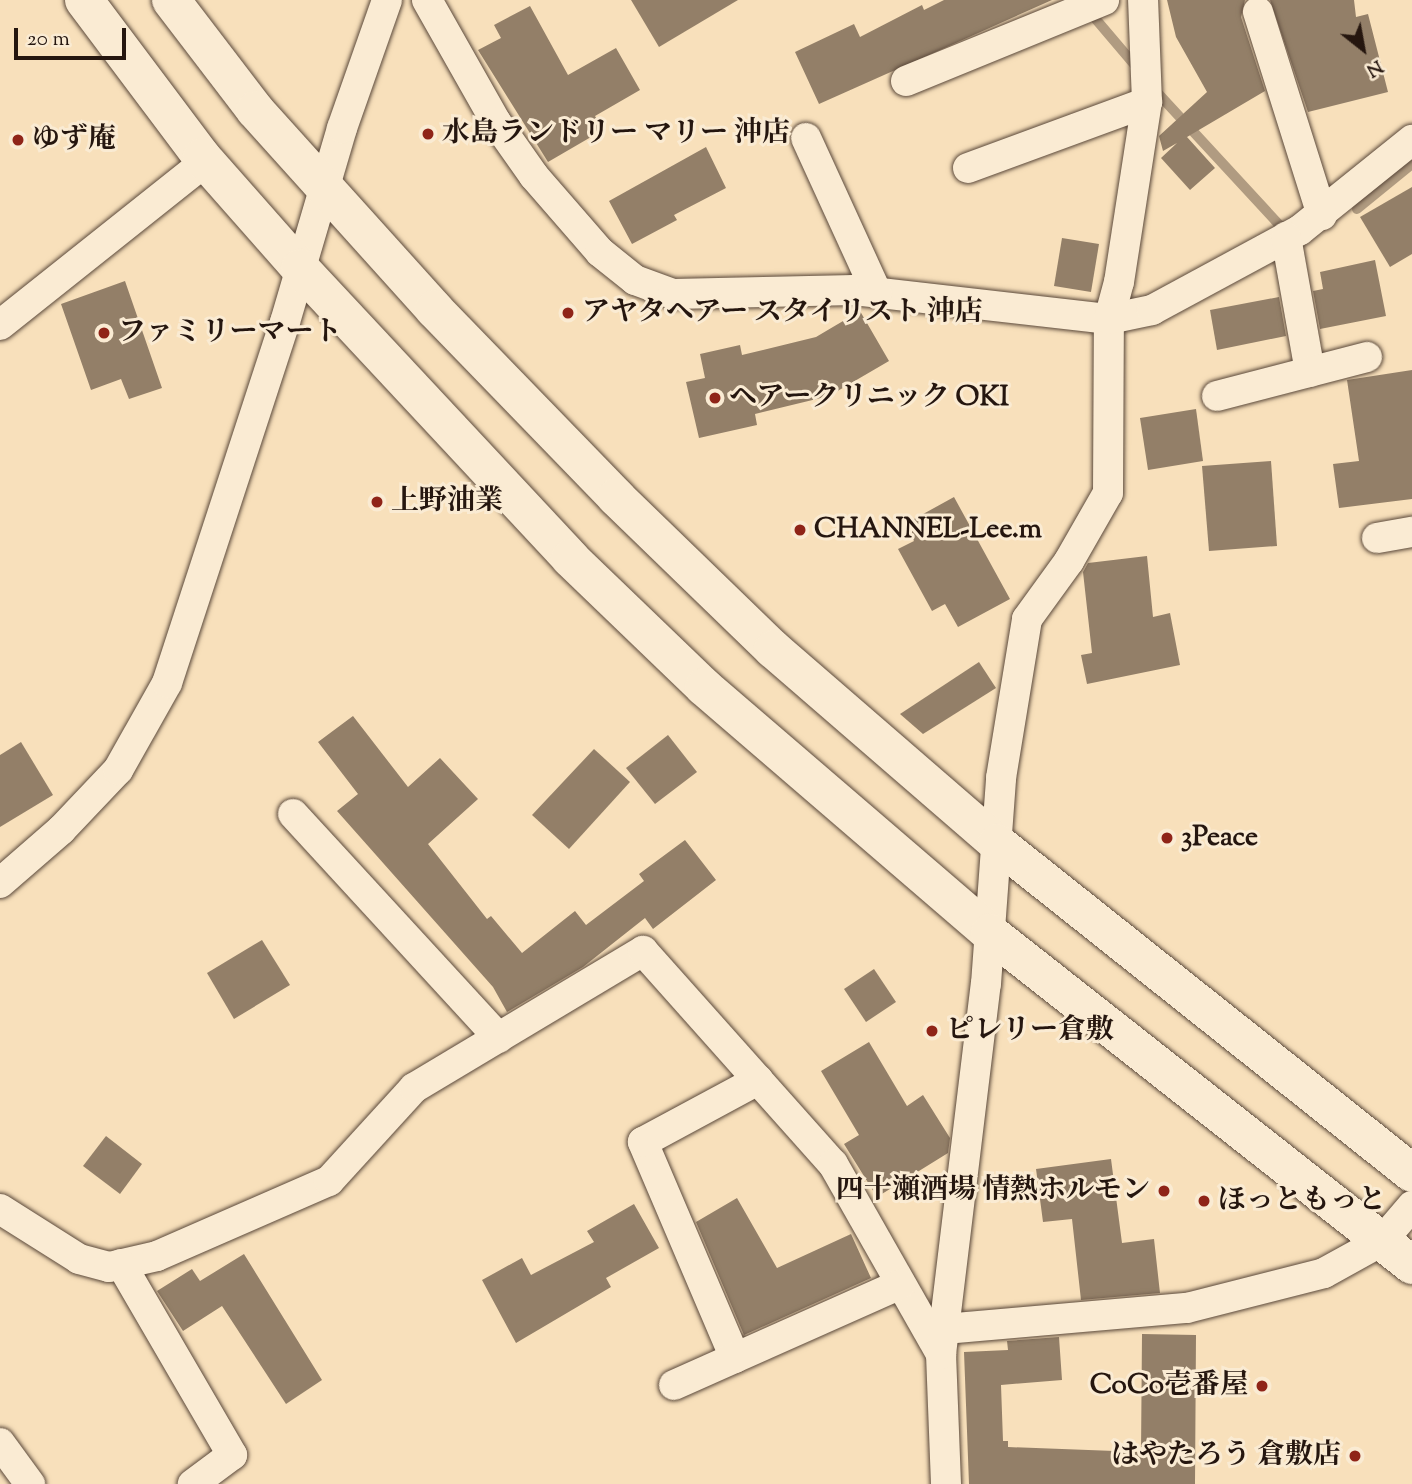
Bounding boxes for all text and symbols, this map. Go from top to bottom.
scale bar [18,14,130,58]
north arrow [1328,14,1398,84]
text: 20 m [27,25,70,55]
text: N [1361,52,1388,83]
place label: 水島ランドリー マリー 沖店 [442,117,790,151]
place label: ゆず庵 [32,123,116,157]
marker: 水島ランドリー マリー 沖店 [420,126,436,142]
marker: ゆず庵 [10,132,26,148]
place label: アヤタヘアー スタイリスト 沖店 [582,296,985,330]
marker: アヤタヘアー スタイリスト 沖店 [560,305,576,321]
place label: ファミリーマート [118,316,342,350]
marker: ファミリーマート [96,325,112,341]
place label: ヘアークリニック OKI [729,381,1011,415]
marker: ヘアークリニック OKI [707,390,723,406]
place label: 上野油業 [391,485,503,519]
marker: 上野油業 [369,494,385,510]
place label: CHANNEL-Lee.m [814,513,1042,547]
marker: CHANNEL-Lee.m [792,522,808,538]
place label: 3Peace [1181,821,1258,855]
marker: 3Peace [1159,830,1175,846]
place label: ピレリー倉敷 [946,1014,1114,1048]
marker: ピレリー倉敷 [924,1023,940,1039]
place label: 四十瀬酒場 情熱ホルモン [836,1174,1150,1208]
marker: 四十瀬酒場 情熱ホルモン [1156,1183,1172,1199]
place label: ほっともっと [1218,1184,1386,1218]
marker: ほっともっと [1196,1193,1212,1209]
place label: CoCo壱番屋 [1090,1369,1248,1403]
marker: CoCo壱番屋 [1254,1378,1270,1394]
place label: はやたろう 倉敷店 [1111,1439,1341,1473]
marker: はやたろう 倉敷店 [1347,1448,1363,1464]

